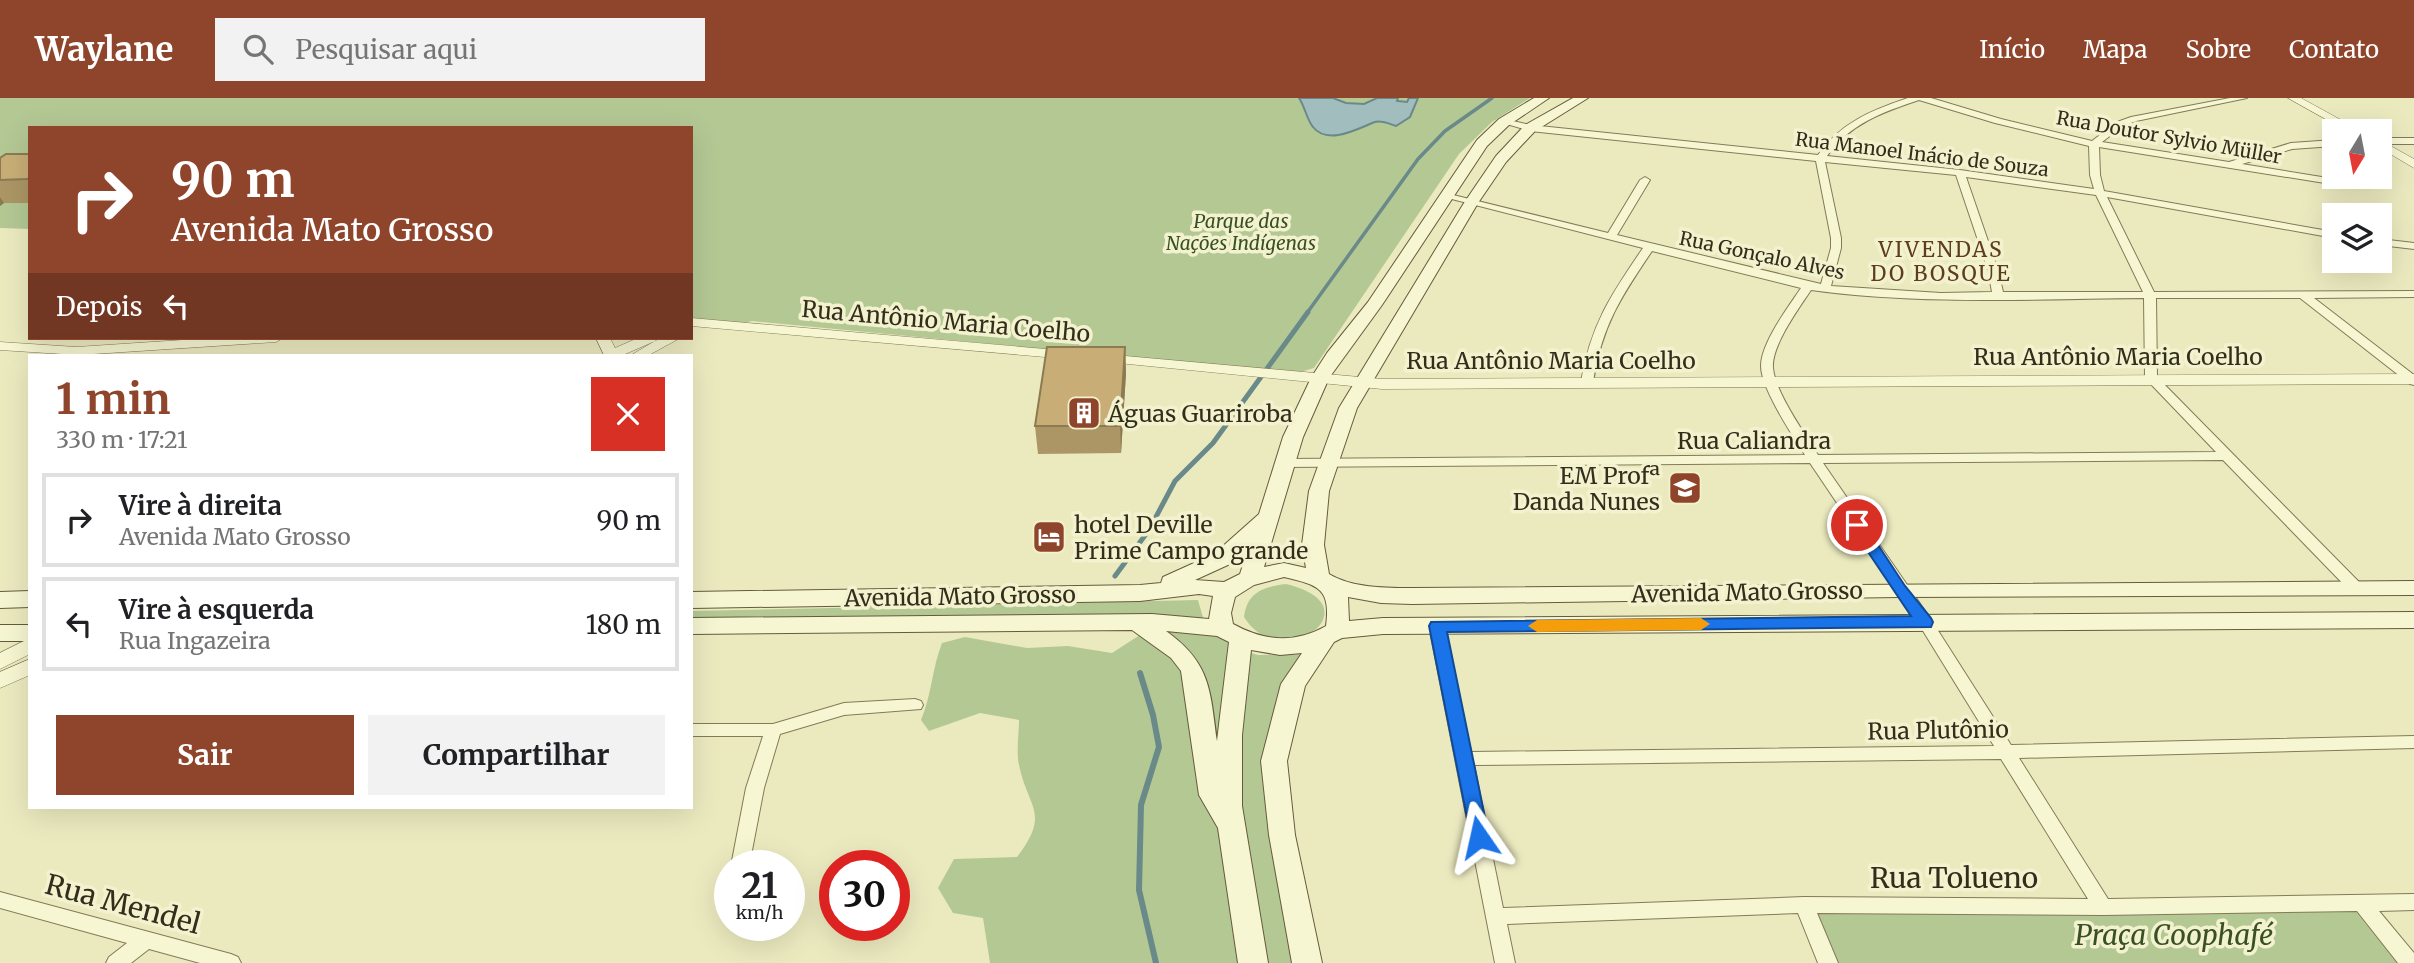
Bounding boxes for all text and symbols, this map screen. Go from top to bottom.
search box [215,18,705,81]
text: Waylane [35,29,173,70]
icon: search [239,30,277,68]
text: Pesquisar aqui [295,33,477,66]
text: Início [1979,34,2045,65]
text: Mapa [2083,34,2147,65]
text: Sobre [2185,34,2251,65]
text: Contato [2289,34,2379,65]
street label: Rua Doutor Sylvio Müller [2055,105,2284,169]
north arrow [2322,119,2392,189]
map controls [2322,119,2392,273]
street label: Rua Manoel Inácio de Souza [1794,127,2050,181]
text: 90 m [171,149,295,210]
icon: right [56,154,147,245]
button: layers [2322,203,2392,273]
park label: Parque das Nações Indígenas [1166,209,1316,255]
text: Avenida Mato Grosso [171,210,493,250]
street label: Rua Gonçalo Alves [1677,226,1847,284]
district label: VIVENDAS DO BOSQUE [1871,236,2011,287]
icon: left [157,287,195,325]
text: Depois [56,290,143,323]
street label: Rua Antônio Maria Coelho [801,294,1091,348]
street label: Rua Antônio Maria Coelho [1973,342,2263,371]
street label: Rua Antônio Maria Coelho [1406,346,1696,375]
text: 1 min [56,373,170,425]
button: close [591,377,665,451]
building icon: Águas Guariroba [1065,394,1103,432]
place label: Águas Guariroba [1107,399,1292,428]
text: 330 m · 17:21 [56,425,187,454]
street label: Rua Caliandra [1677,426,1831,455]
place label: EM Profª Danda Nunes [1513,461,1660,516]
school or university icon: EM Profª Danda Nunes [1666,469,1704,507]
text: Vire à direita [119,489,282,522]
pin [1827,495,1887,555]
icon: right [60,501,98,539]
text: 90 m [597,504,661,537]
icon: arrive [1838,506,1876,544]
place label: hotel Deville Prime Campo grande [1074,510,1308,565]
hotel icon: hotel Deville Prime Campo grande [1030,518,1068,556]
text: Avenida Mato Grosso [119,522,351,551]
street label: Avenida Mato Grosso [1630,575,1863,609]
street label: Avenida Mato Grosso [843,579,1076,613]
text: Vire à esquerda [119,593,314,626]
icon: left [60,605,98,643]
text: 180 m [586,608,661,641]
text: Rua Ingazeira [119,626,271,655]
street label: Rua Plutônio [1867,714,2009,746]
button: Sair [56,715,354,795]
button: Compartilhar [368,715,665,795]
position arrow [1442,800,1516,874]
speed limit sign: 30 [819,850,910,941]
street label: Rua Tolueno [1870,860,2038,896]
text: 21 [742,864,777,908]
street label: Rua Mendel [41,866,205,942]
text: km/h [736,901,783,924]
park label: Praça Coophafé [2075,917,2274,953]

